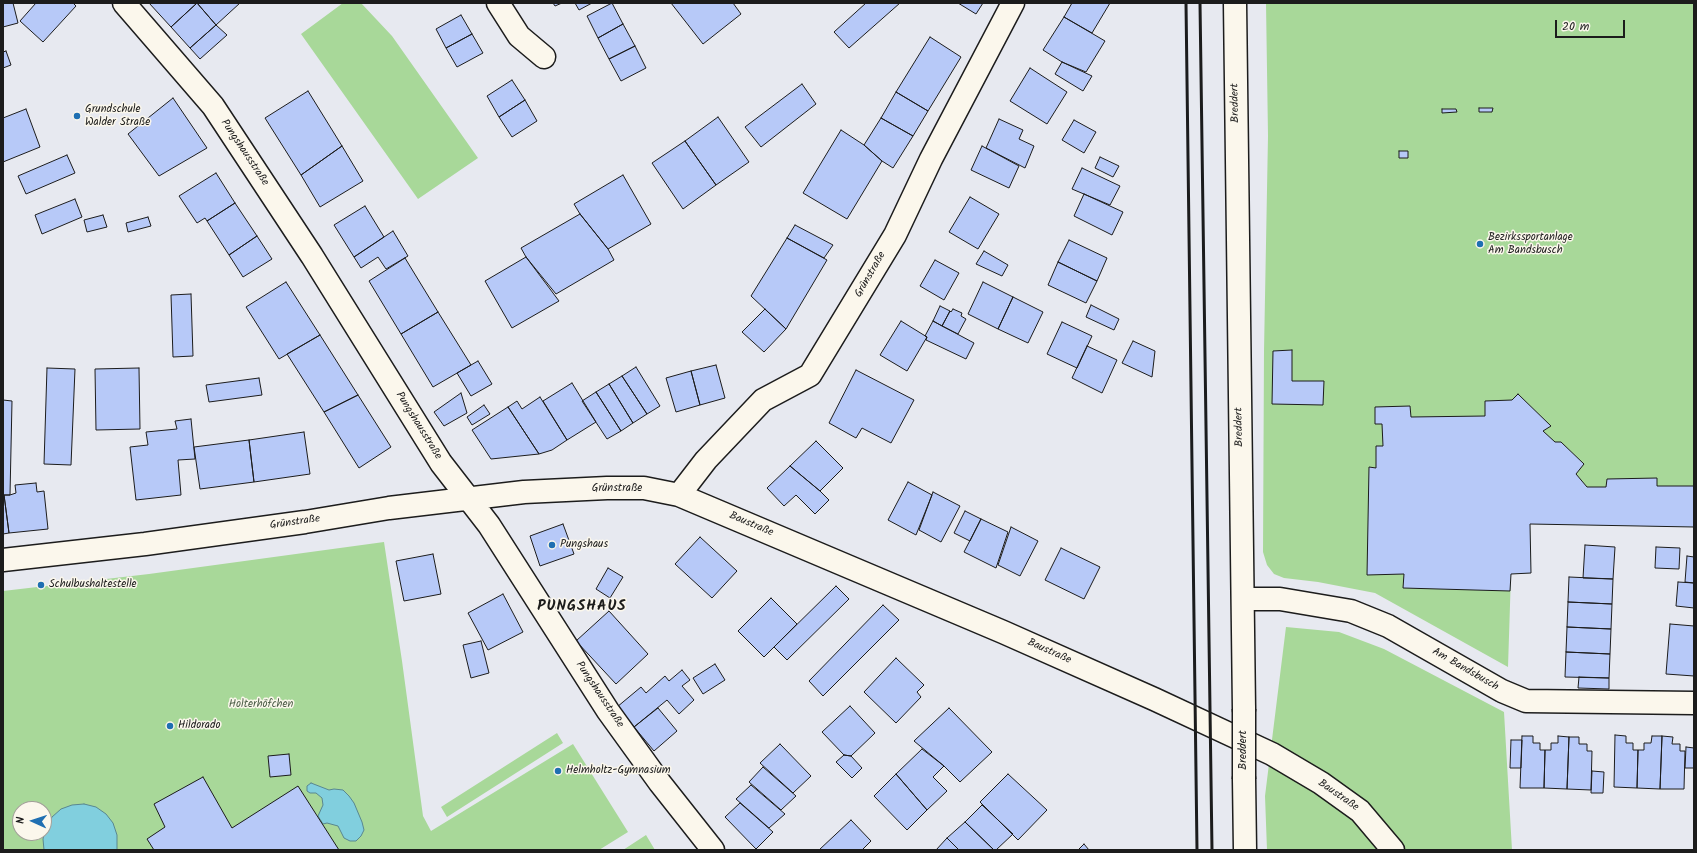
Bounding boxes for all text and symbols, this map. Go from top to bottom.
scale bar [1557,12,1627,38]
text: 20 m [1562,17,1589,36]
street label: Breddert [1229,83,1243,123]
place label: Grundschule Walder Straße [85,103,150,129]
marker: Grundschule Walder Straße [72,111,82,121]
street label: Pungshausstraße [217,117,271,189]
place label: Bezirkssportanlage Am Bandsbusch [1488,231,1573,257]
marker: Bezirkssportanlage Am Bandsbusch [1475,239,1485,249]
street label: Grünstraße [853,250,889,300]
street label: Pungshausstraße [392,390,444,462]
street label: Breddert [1233,407,1247,447]
street label: Grünstraße [592,482,642,496]
street label: Baustraße [727,510,775,540]
street label: Grünstraße [269,513,321,533]
place label: Pungshaus [560,538,608,552]
marker: Pungshaus [547,540,557,550]
place label: Schulbushaltestelle [49,578,137,592]
marker: Schulbushaltestelle [36,580,46,590]
district label: PUNGSHAUS [537,598,627,616]
street label: Baustraße [1025,636,1073,668]
street label: Am Bandsbusch [1429,646,1501,694]
street label: Pungshausstraße [572,659,626,731]
park label: Holterhöfchen [229,698,293,712]
place label: Hildorado [178,719,220,733]
marker: Hildorado [165,721,175,731]
street label: Breddert [1237,730,1251,770]
place label: Helmholtz-Gymnasium [566,764,670,778]
marker: Helmholtz-Gymnasium [553,766,563,776]
street label: Baustraße [1315,777,1361,815]
north arrow [12,801,52,841]
text: N [12,816,30,824]

